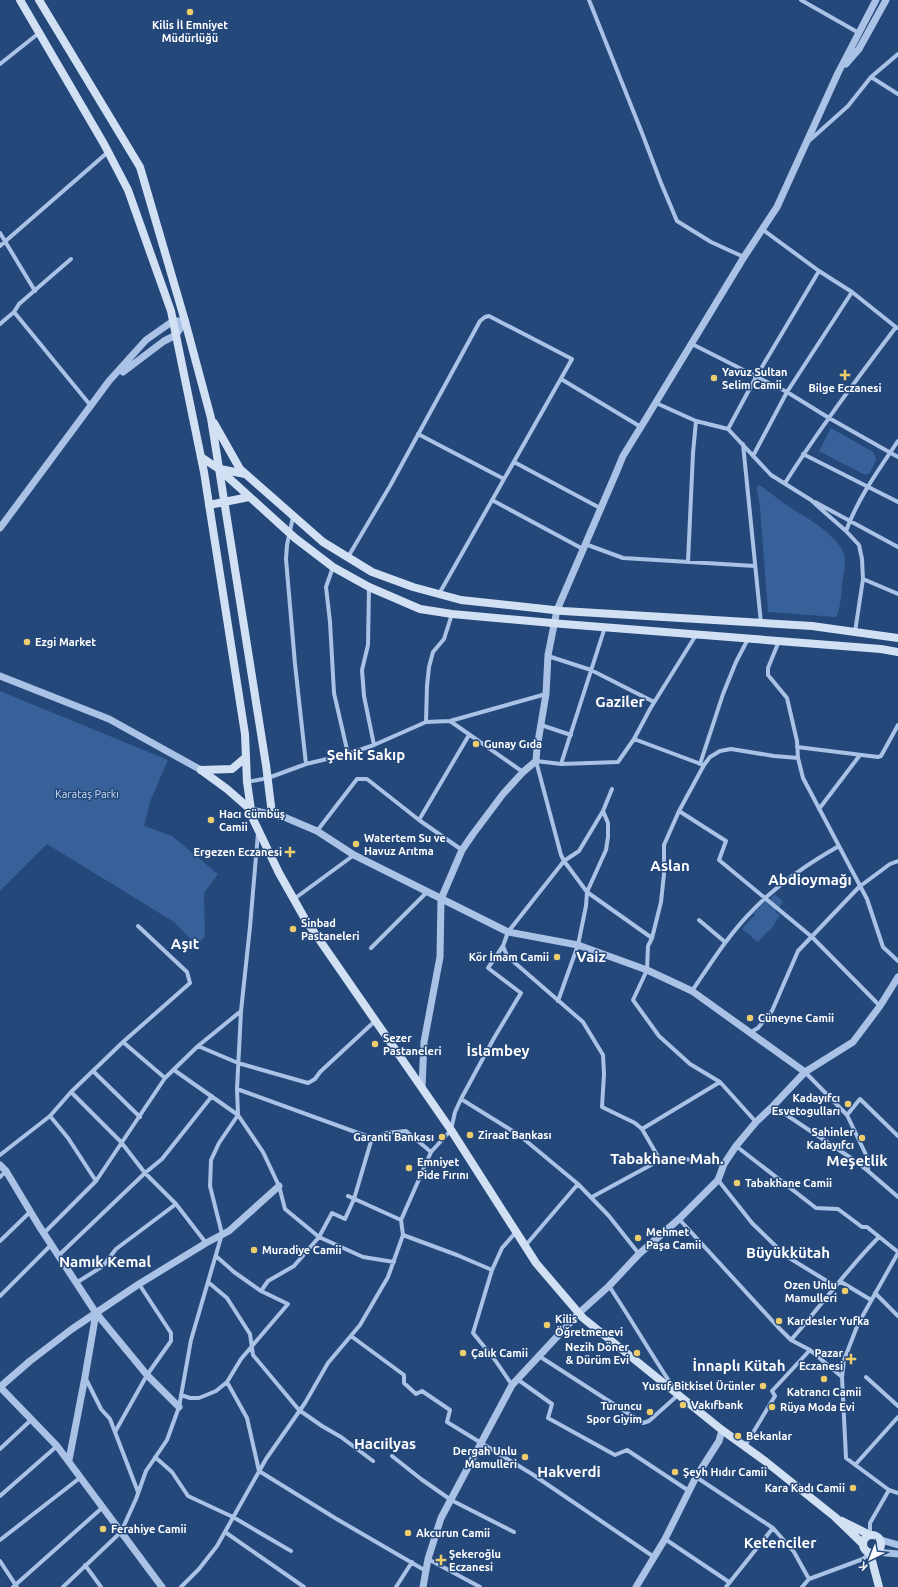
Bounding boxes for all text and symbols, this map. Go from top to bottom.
marker: Kilis İl Emniyet Müdürlüğü [185,7,195,17]
place label: Kilis İl Emniyet Müdürlüğü [152,19,228,44]
place label: Yavuz Sultan Selim Camii [722,366,788,391]
marker: Bilge Eczanesi [840,370,850,380]
marker: Yavuz Sultan Selim Camii [709,373,719,383]
place label: Bilge Eczanesi [808,382,882,394]
place label: Ezgi Market [35,636,96,648]
marker: Ezgi Market [22,637,32,647]
district label: Gaziler [595,693,646,710]
place label: Gunay Gıda [484,738,542,750]
marker: Gunay Gıda [471,739,481,749]
district label: Şehit Sakıp [327,746,405,764]
park label: Karataş Parkı [55,788,119,800]
place label: Hacı Cümbüş Camii [219,808,285,833]
marker: Hacı Cümbüş Camii [206,815,216,825]
place label: Watertem Su ve Havuz Arıtma [364,832,446,857]
marker: Watertem Su ve Havuz Arıtma [351,839,361,849]
place label: Ergezen Eczanesi [193,846,282,858]
marker: Ergezen Eczanesi [285,847,295,857]
district label: Aslan [650,857,690,874]
district label: Abdioymağı [768,871,852,888]
place label: Sinbad Pastaneleri [301,917,360,942]
marker: Sinbad Pastaneleri [288,924,298,934]
district label: Aşıt [171,935,200,953]
district label: Vaiz [576,948,606,965]
place label: Kör İmam Camii [469,951,549,963]
marker: Kör İmam Camii [552,952,562,962]
place label: Cüneyne Camii [758,1012,834,1024]
marker: Cüneyne Camii [745,1013,755,1023]
place label: Sezer Pastaneleri [383,1032,442,1057]
marker: Sezer Pastaneleri [370,1039,380,1049]
district label: İslambey [467,1042,530,1059]
place label: Kadayıfcı Esvetogulları [772,1092,840,1117]
marker: Kadayıfcı Esvetogulları [843,1099,853,1109]
place label: Sahinler Kadayıfcı [807,1126,854,1151]
place label: Ziraat Bankası [478,1129,552,1141]
marker: Ziraat Bankası [465,1130,475,1140]
place label: Garanti Bankası [353,1131,434,1143]
marker: Garanti Bankası [437,1132,447,1142]
marker: Sahinler Kadayıfcı [857,1133,867,1143]
district label: Tabakhane Mah. [610,1150,724,1167]
district label: Meşetlik [826,1152,888,1170]
place label: Emniyet Pide Fırını [417,1156,469,1181]
marker: Emniyet Pide Fırını [404,1163,414,1173]
place label: Tabakhane Camii [745,1177,832,1189]
marker: Tabakhane Camii [732,1178,742,1188]
place label: Mehmet Paşa Camii [646,1226,701,1251]
marker: Mehmet Paşa Camii [633,1233,643,1243]
place label: Muradiye Camii [262,1244,342,1256]
district label: Büyükkütah [746,1244,830,1261]
marker: Muradiye Camii [249,1245,259,1255]
district label: Namık Kemal [59,1253,152,1270]
place label: Ozen Unlu Mamulleri [784,1279,837,1304]
marker: Ozen Unlu Mamulleri [840,1286,850,1296]
place label: Kilis Öğretmenevi [555,1313,623,1338]
place label: Kardesler Yufka [787,1315,869,1327]
marker: Kardesler Yufka [774,1316,784,1326]
marker: Kilis Öğretmenevi [542,1320,552,1330]
place label: Nezih Döner & Dürüm Evi [565,1341,629,1366]
place label: Çalık Camii [471,1347,528,1359]
place label: Pazar Eczanesi [799,1347,843,1372]
marker: Çalık Camii [458,1348,468,1358]
marker: Nezih Döner & Dürüm Evi [632,1348,642,1358]
marker: Pazar Eczanesi [846,1354,856,1364]
district label: İnnaplı Kütah [693,1357,785,1374]
marker: Katrancı Camii [819,1374,829,1384]
place label: Yusuf Bitkisel Ürünler [642,1380,755,1392]
marker: Yusuf Bitkisel Ürünler [758,1381,768,1391]
place label: Katrancı Camii [787,1386,861,1398]
place label: Vakıfbank [691,1399,744,1411]
place label: Turuncu Spor Giyim [586,1400,642,1425]
marker: Vakıfbank [678,1400,688,1410]
place label: Rüya Moda Evi [780,1401,855,1413]
marker: Rüya Moda Evi [767,1402,777,1412]
marker: Turuncu Spor Giyim [645,1407,655,1417]
place label: Bekanlar [746,1430,793,1442]
marker: Bekanlar [733,1431,743,1441]
district label: Hacıilyas [354,1435,416,1452]
place label: Dergah Unlu Mamulleri [453,1445,517,1470]
marker: Dergah Unlu Mamulleri [520,1452,530,1462]
district label: Hakverdi [537,1463,601,1480]
place label: Şeyh Hıdır Camii [683,1466,767,1478]
marker: Şeyh Hıdır Camii [670,1467,680,1477]
place label: Kara Kadı Camii [765,1482,845,1494]
marker: Kara Kadı Camii [848,1483,858,1493]
place label: Ferahiye Camii [111,1523,187,1535]
marker: Ferahiye Camii [98,1524,108,1534]
place label: Akcurun Camii [416,1527,490,1539]
marker: Akcurun Camii [403,1528,413,1538]
district label: Ketenciler [744,1534,817,1551]
north arrow [850,1539,890,1579]
place label: Şekeroğlu Eczanesi [449,1548,501,1573]
marker: Şekeroğlu Eczanesi [436,1555,446,1565]
text: K [856,1559,870,1573]

